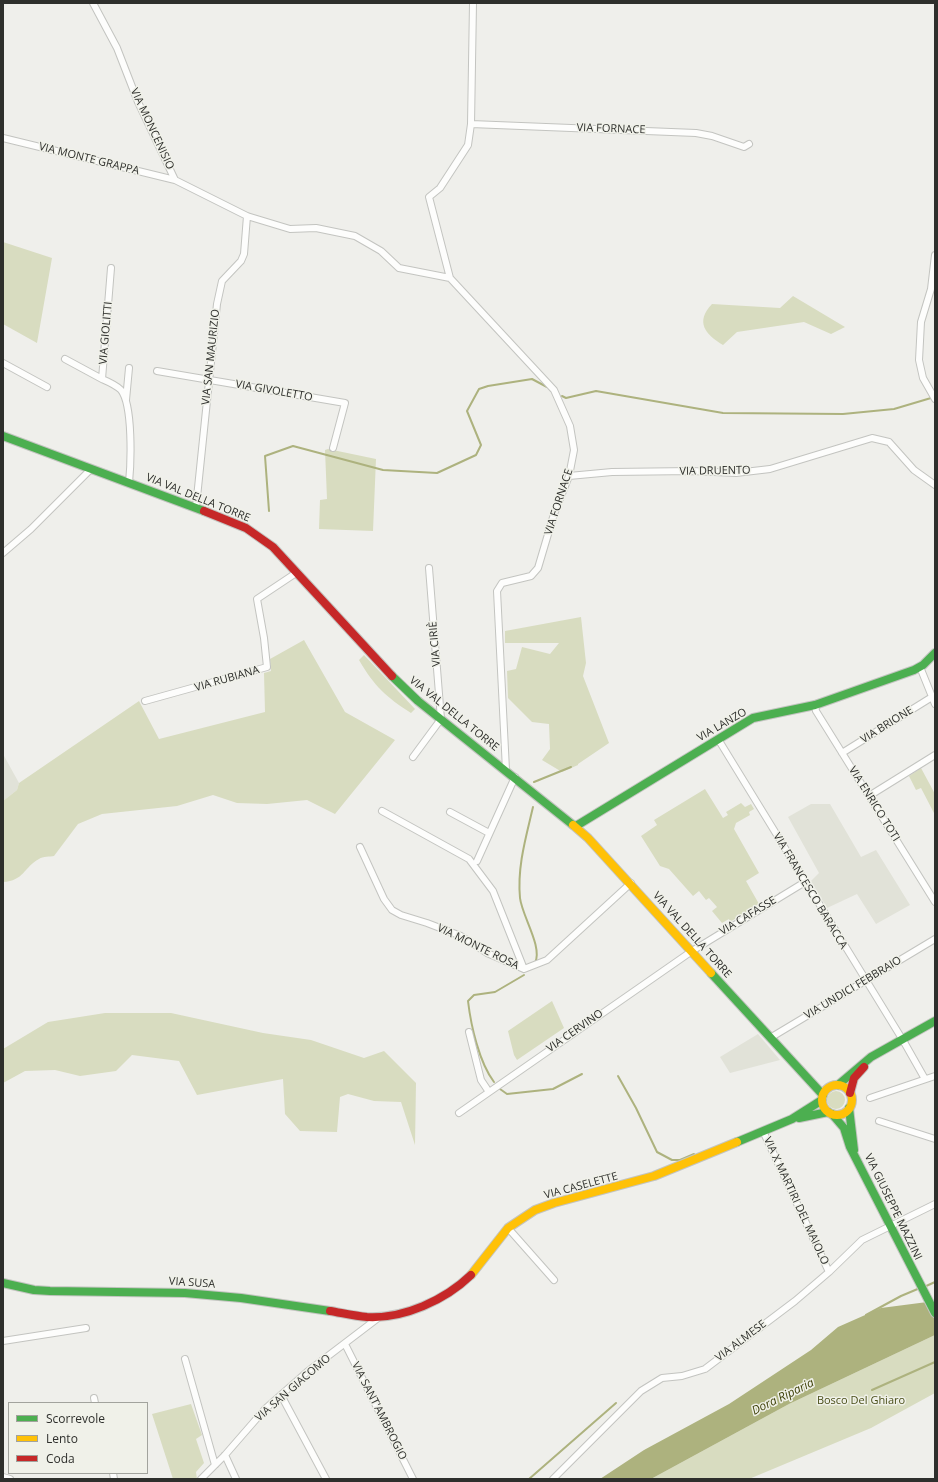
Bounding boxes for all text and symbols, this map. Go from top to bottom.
street label: VIA MONCENISIO [127,86,177,172]
street label: VIA FORNACE [576,121,646,137]
street label: VIA MONTE GRAPPA [37,140,141,178]
street label: VIA GIOLITTI [97,301,115,365]
street label: VIA SAN MAURIZIO [199,308,223,406]
street label: VIA GIVOLETTO [234,378,314,404]
street label: VIA DRUENTO [679,464,751,478]
street label: VIA FORNACE [542,467,576,537]
street label: VIA VAL DELLA TORRE [144,471,252,525]
street label: VIA CIRIÈ [426,621,444,667]
street label: VIA RUBIANA [193,663,261,695]
street label: VIA VAL DELLA TORRE [407,674,501,754]
street label: VIA BRIONE [858,704,916,746]
street label: VIA LANZO [695,705,749,745]
street label: VIA ENRICO TOTI [846,764,902,844]
street label: VIA FRANCESCO BARACCA [770,831,850,951]
street label: VIA VAL DELLA TORRE [650,889,734,981]
street label: VIA CAFASSE [717,894,779,938]
street label: VIA MONTE ROSA [435,921,521,973]
street label: VIA UNDICI FEBBRAIO [802,954,904,1022]
street label: VIA CERVINO [544,1007,606,1055]
street label: VIA X MARTIRI DEL MAIOLO [761,1135,831,1267]
street label: VIA GIUSEPPE MAZZINI [861,1152,925,1262]
street label: VIA CASELETTE [543,1170,619,1202]
street label: VIA SUSA [168,1275,216,1291]
street label: VIA ALMESE [713,1318,769,1364]
street label: VIA SAN GIACOMO [253,1352,333,1424]
street label: VIA SANT'AMBROGIO [349,1360,409,1462]
water label: Dora Riparia [749,1376,817,1418]
park label: Bosco Del Ghiaro [817,1394,905,1408]
legend [8,1402,148,1474]
text: Scorrevole [46,1410,105,1427]
text: Lento [46,1430,78,1447]
text: Coda [46,1450,75,1467]

